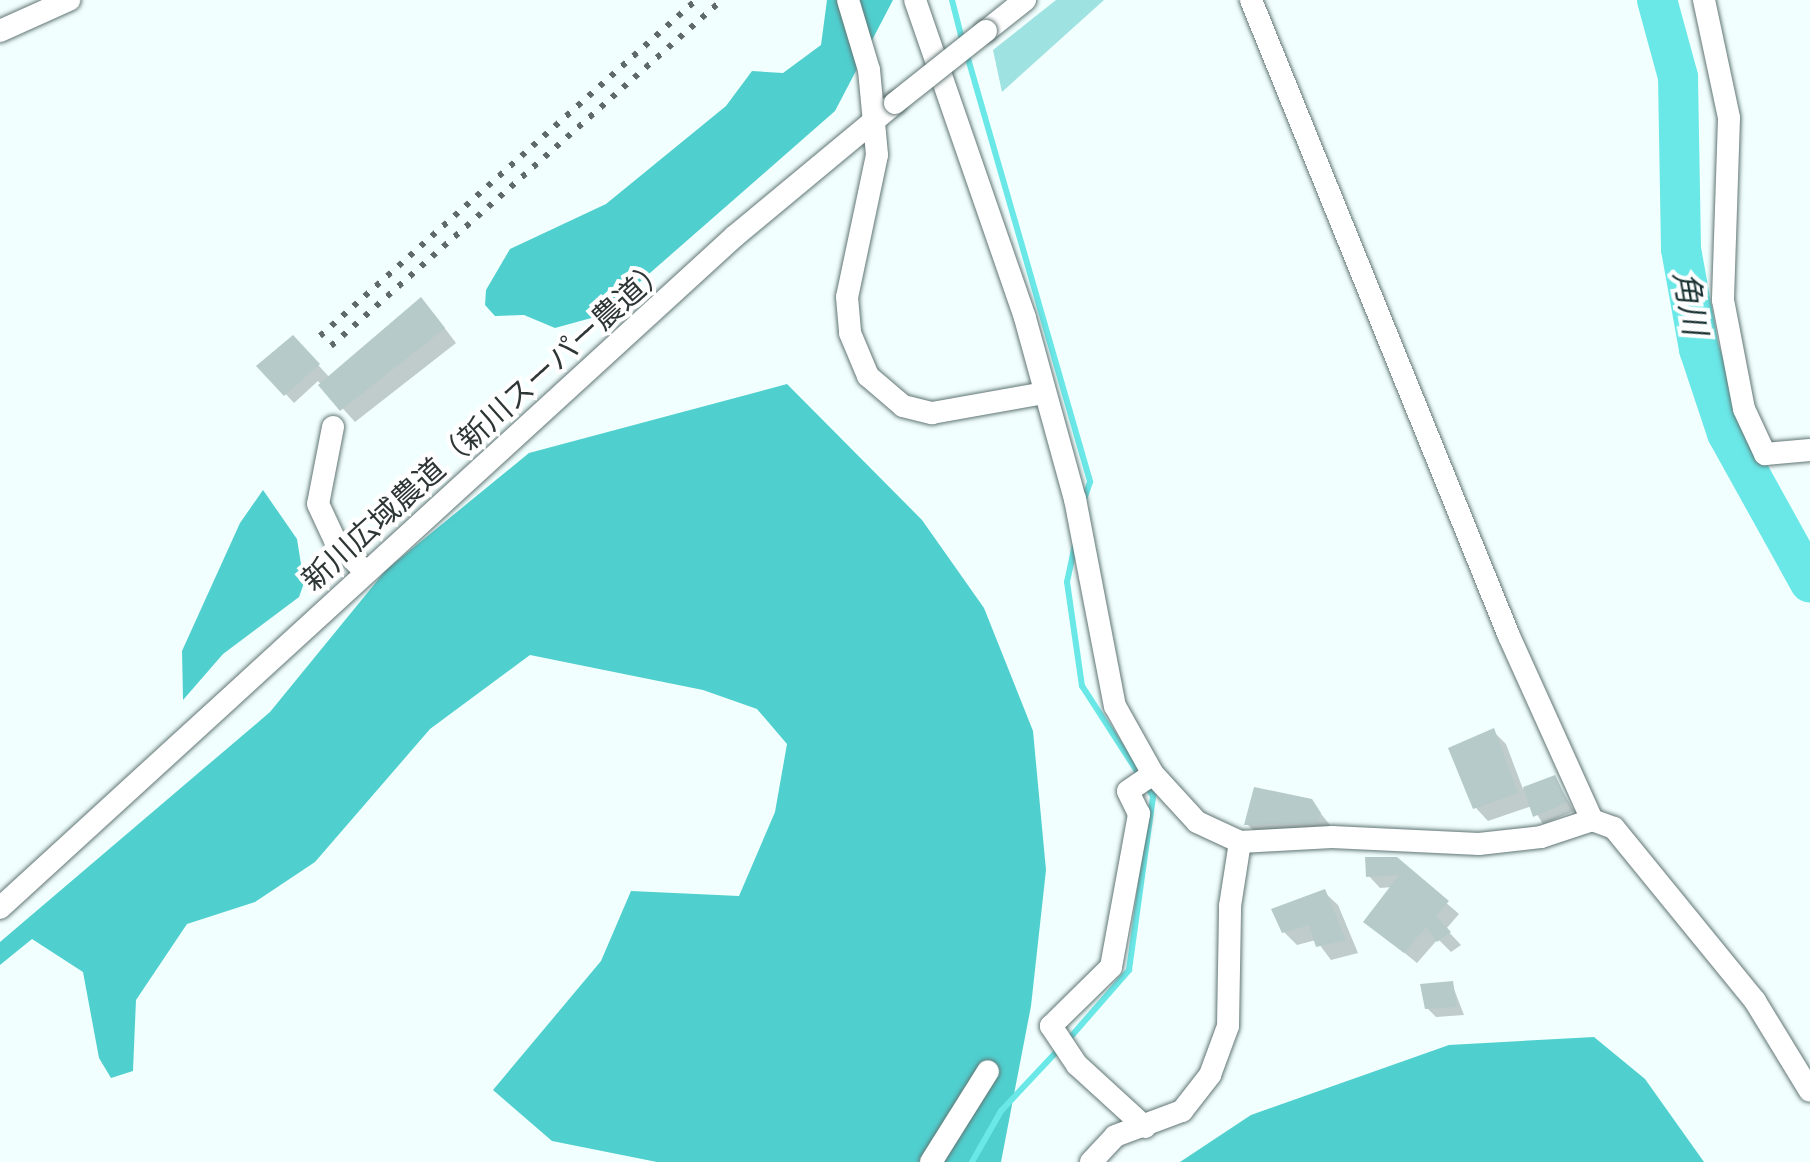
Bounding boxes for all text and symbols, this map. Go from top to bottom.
street label: 新川広域農道（新川スーパー農道） [294,249,674,597]
water label: 角川 [1667,268,1715,338]

